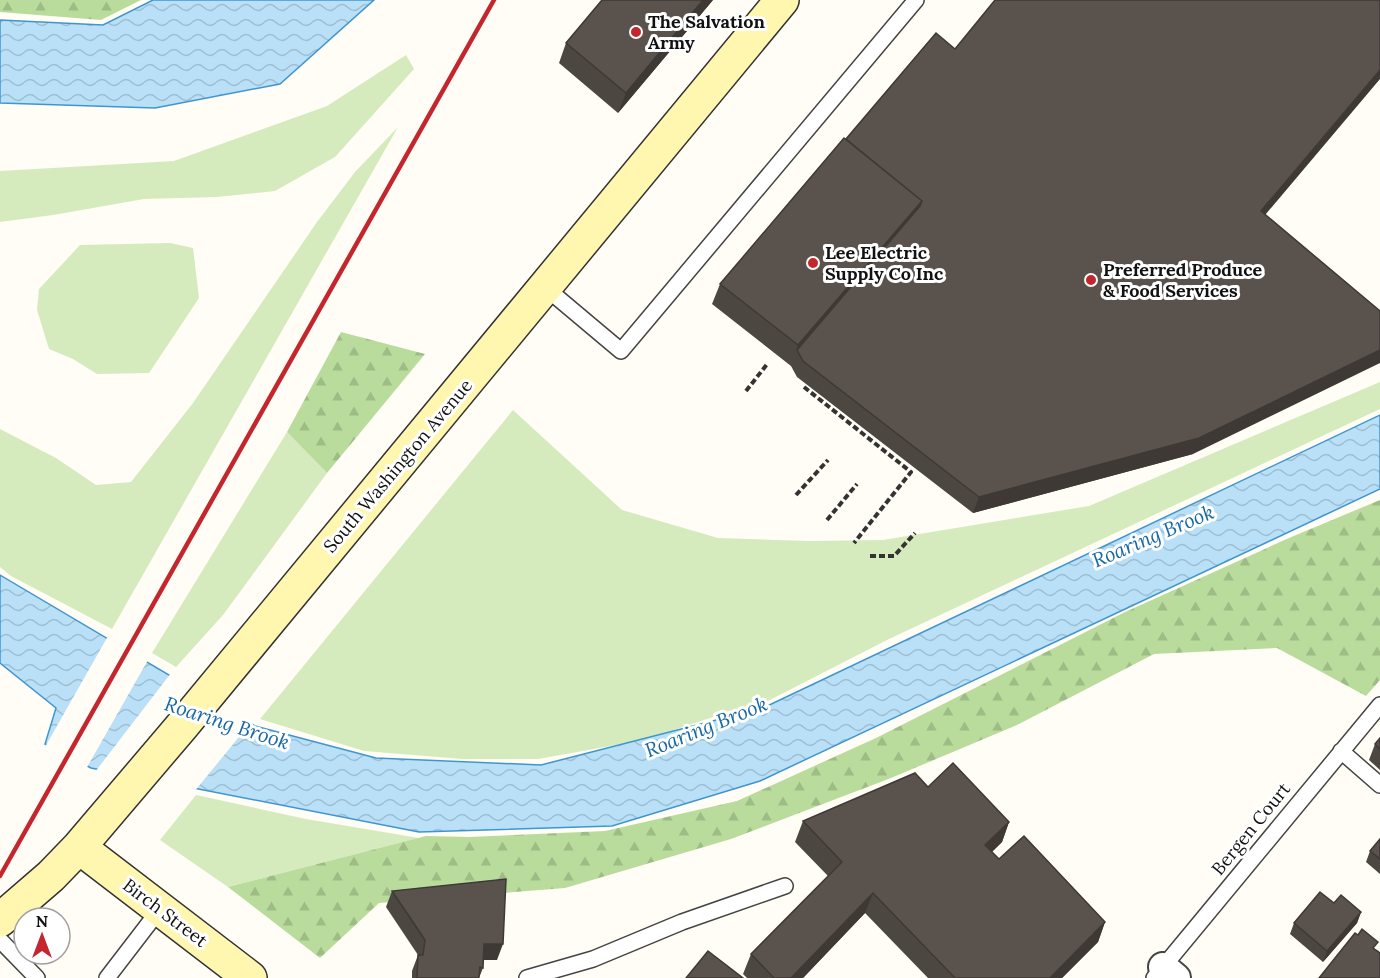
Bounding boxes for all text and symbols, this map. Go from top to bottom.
place label: The Salvation Army [648,10,765,54]
marker: The Salvation Army [629,25,643,39]
place label: Lee Electric Supply Co Inc [825,241,944,285]
marker: Lee Electric Supply Co Inc [806,256,820,270]
place label: Preferred Produce & Food Services [1103,258,1263,302]
marker: Preferred Produce & Food Services [1084,273,1098,287]
street label: South Washington Avenue [318,374,477,557]
water label: Roaring Brook [1088,499,1217,572]
water label: Roaring Brook [162,691,293,754]
water label: Roaring Brook [641,691,771,762]
street label: Bergen Court [1206,778,1295,880]
street label: Birch Street [118,873,212,952]
north arrow [12,906,72,966]
text: N [36,911,48,931]

